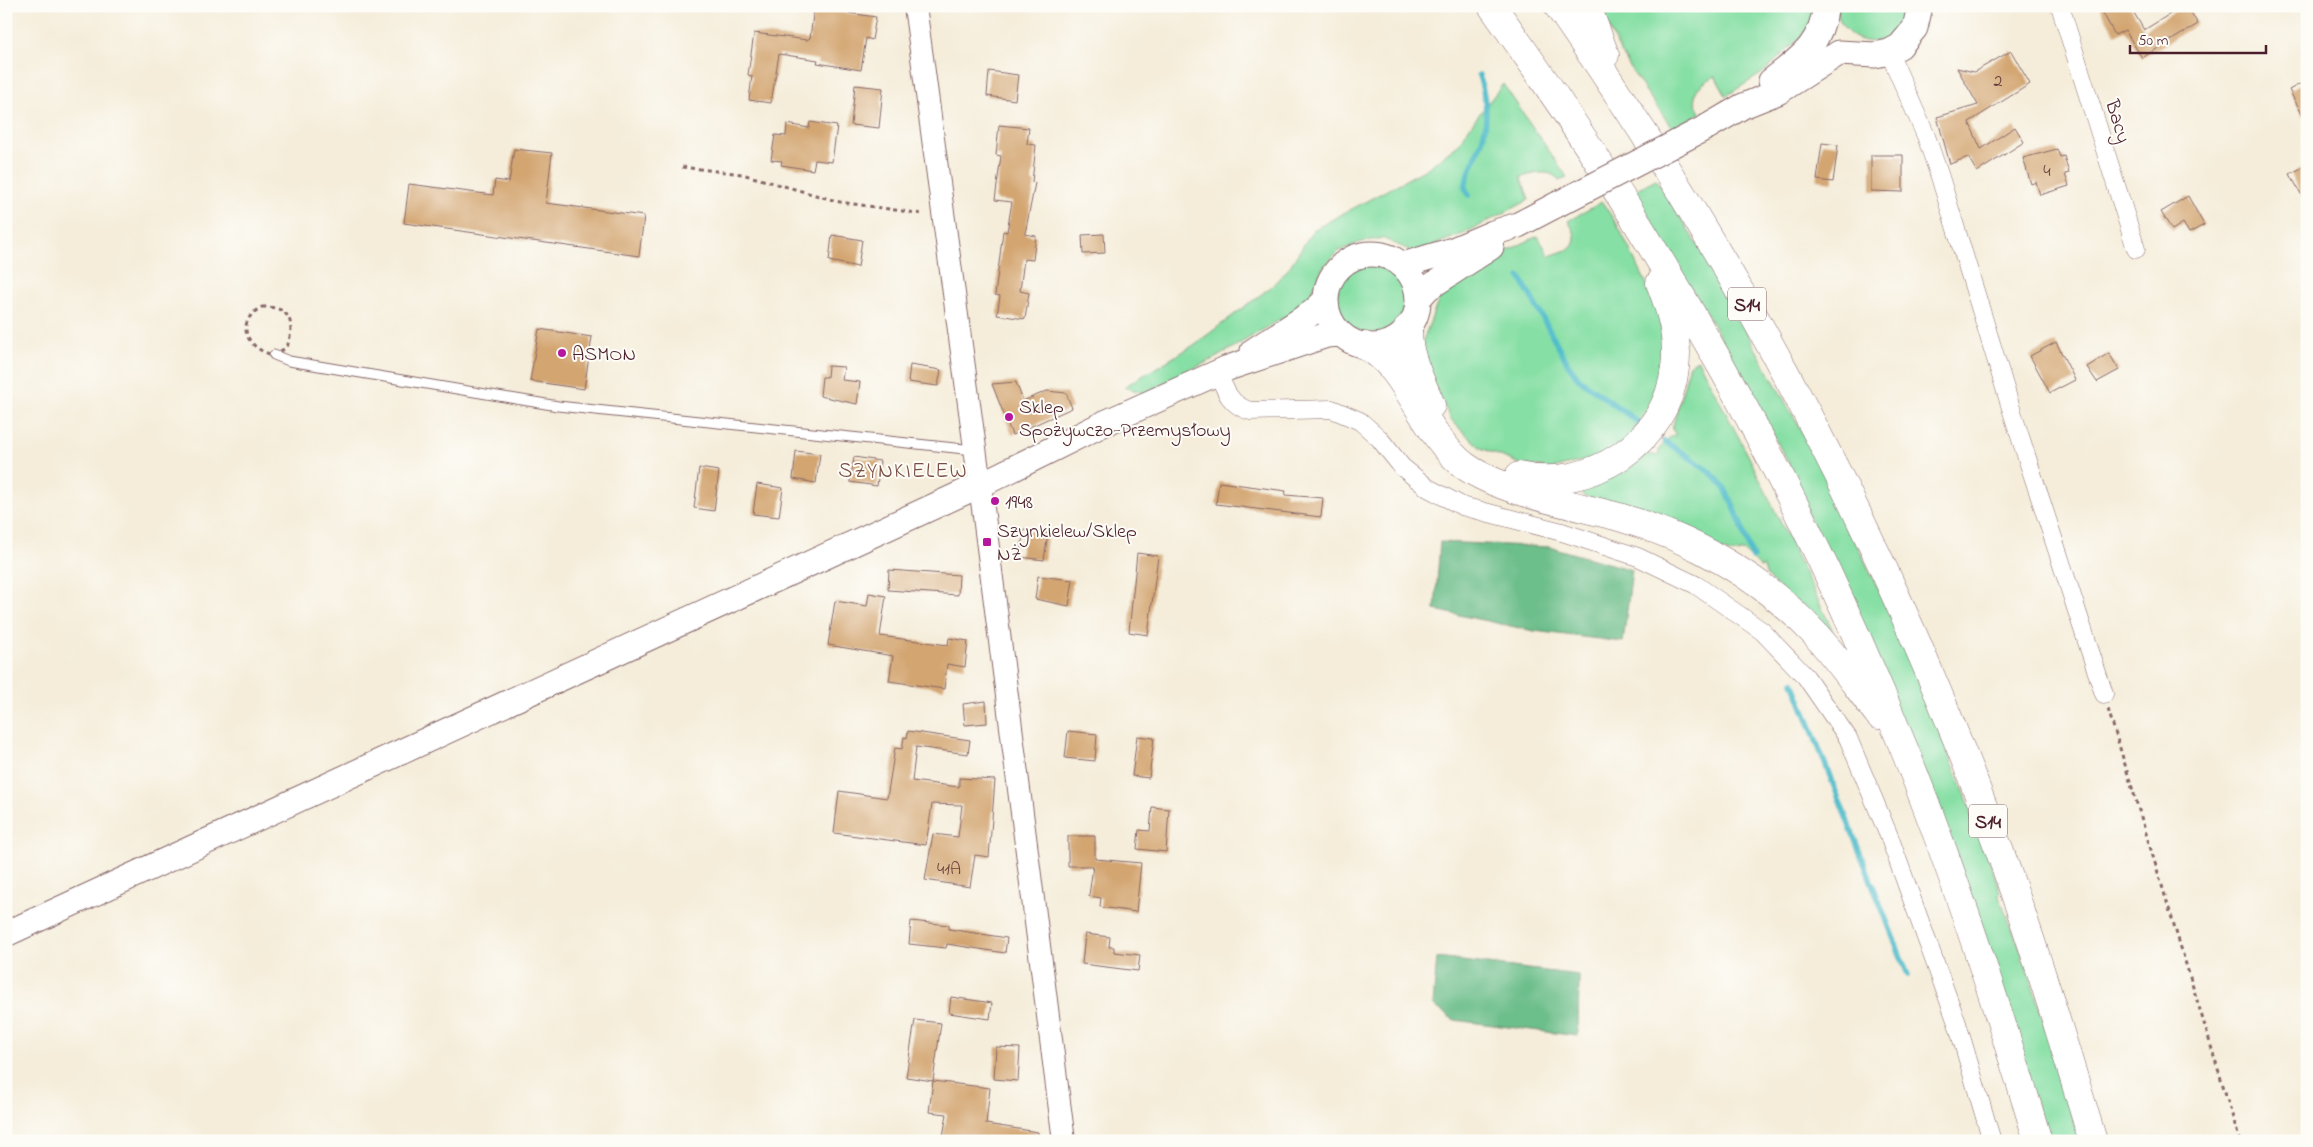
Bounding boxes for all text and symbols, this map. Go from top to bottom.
scale bar [2130,22,2267,54]
text: 50 m [2138,30,2169,52]
house number: 2 [1994,69,2003,95]
street label: Bacy [2096,95,2137,147]
house number: 4 [2043,159,2051,185]
road number: S14 [1728,288,1766,320]
place label: ASMON [572,341,636,370]
marker: ASMON [556,347,568,359]
place label: Sklep Spożywczo-Przemysłowy [1019,394,1231,446]
marker: Sklep Spożywczo-Przemysłowy [1003,411,1015,423]
district label: SZYNKIELEW [838,456,968,488]
place label: 1948 [1005,489,1033,518]
marker: 1948 [989,495,1001,507]
place label: Szynkielew/Sklep NŻ [997,518,1137,570]
marker: Szynkielew/Sklep NŻ [981,536,993,548]
road number: S14 [1969,804,2007,838]
house number: 41A [937,857,961,883]

